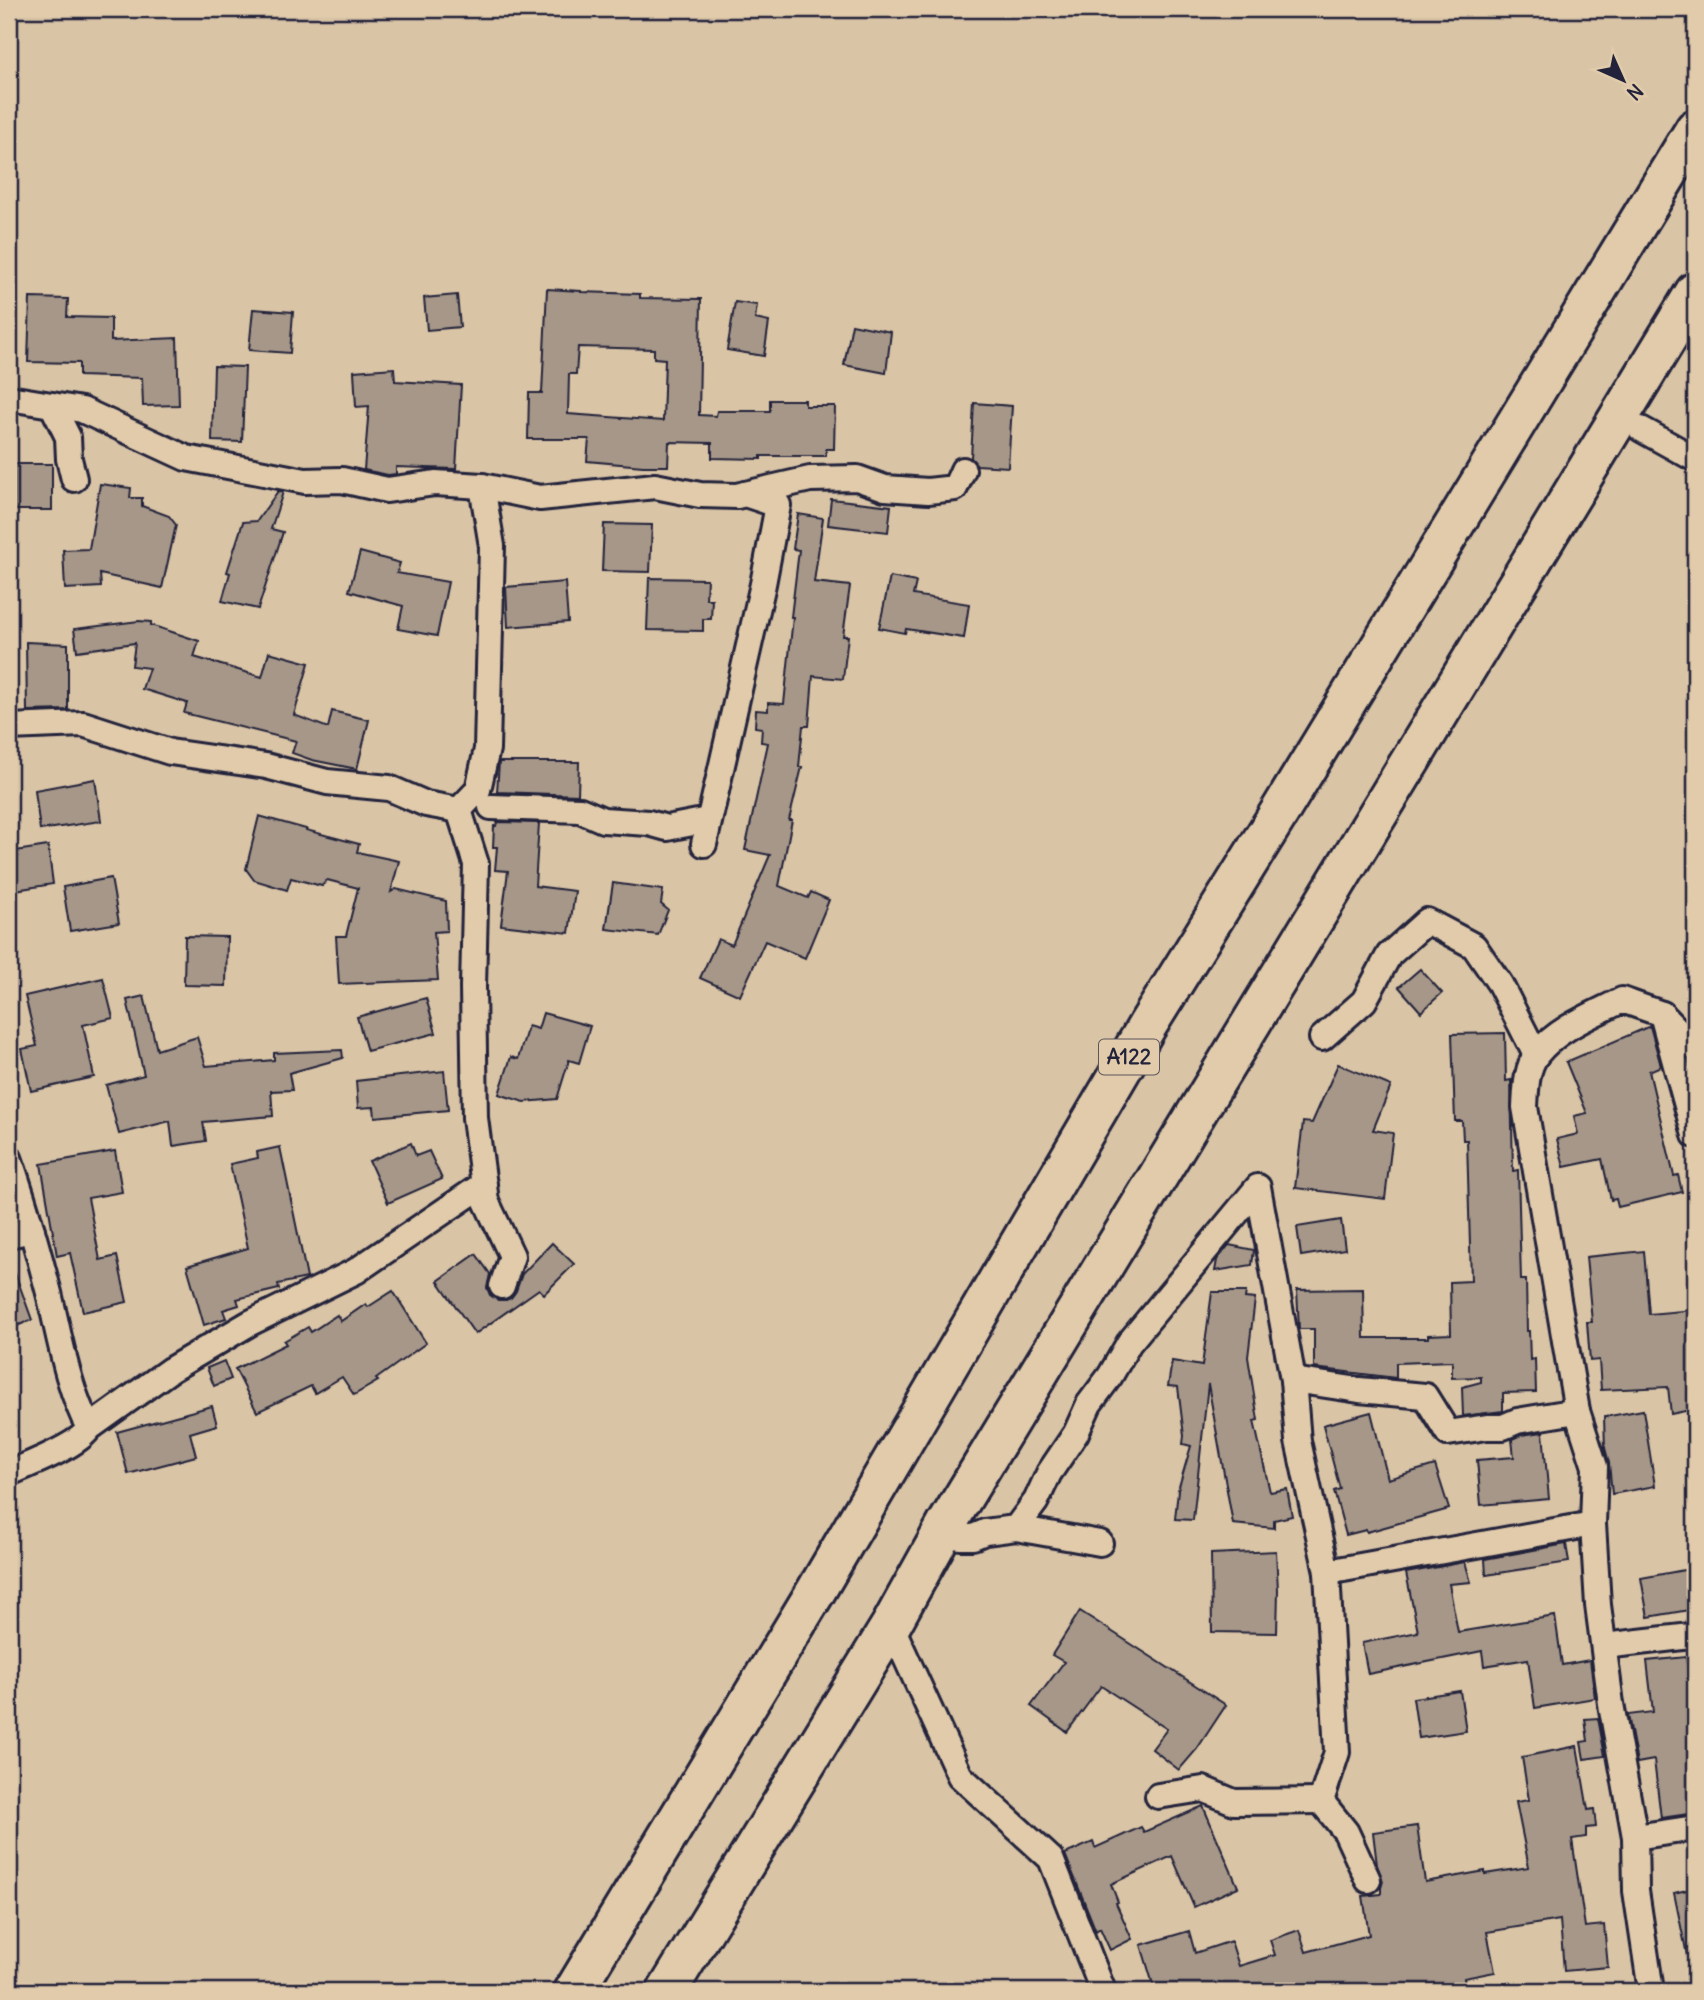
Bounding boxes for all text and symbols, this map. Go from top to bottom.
north arrow [1588,46,1658,116]
text: N [1622,79,1648,105]
road number: A122 [1099,1040,1159,1074]

